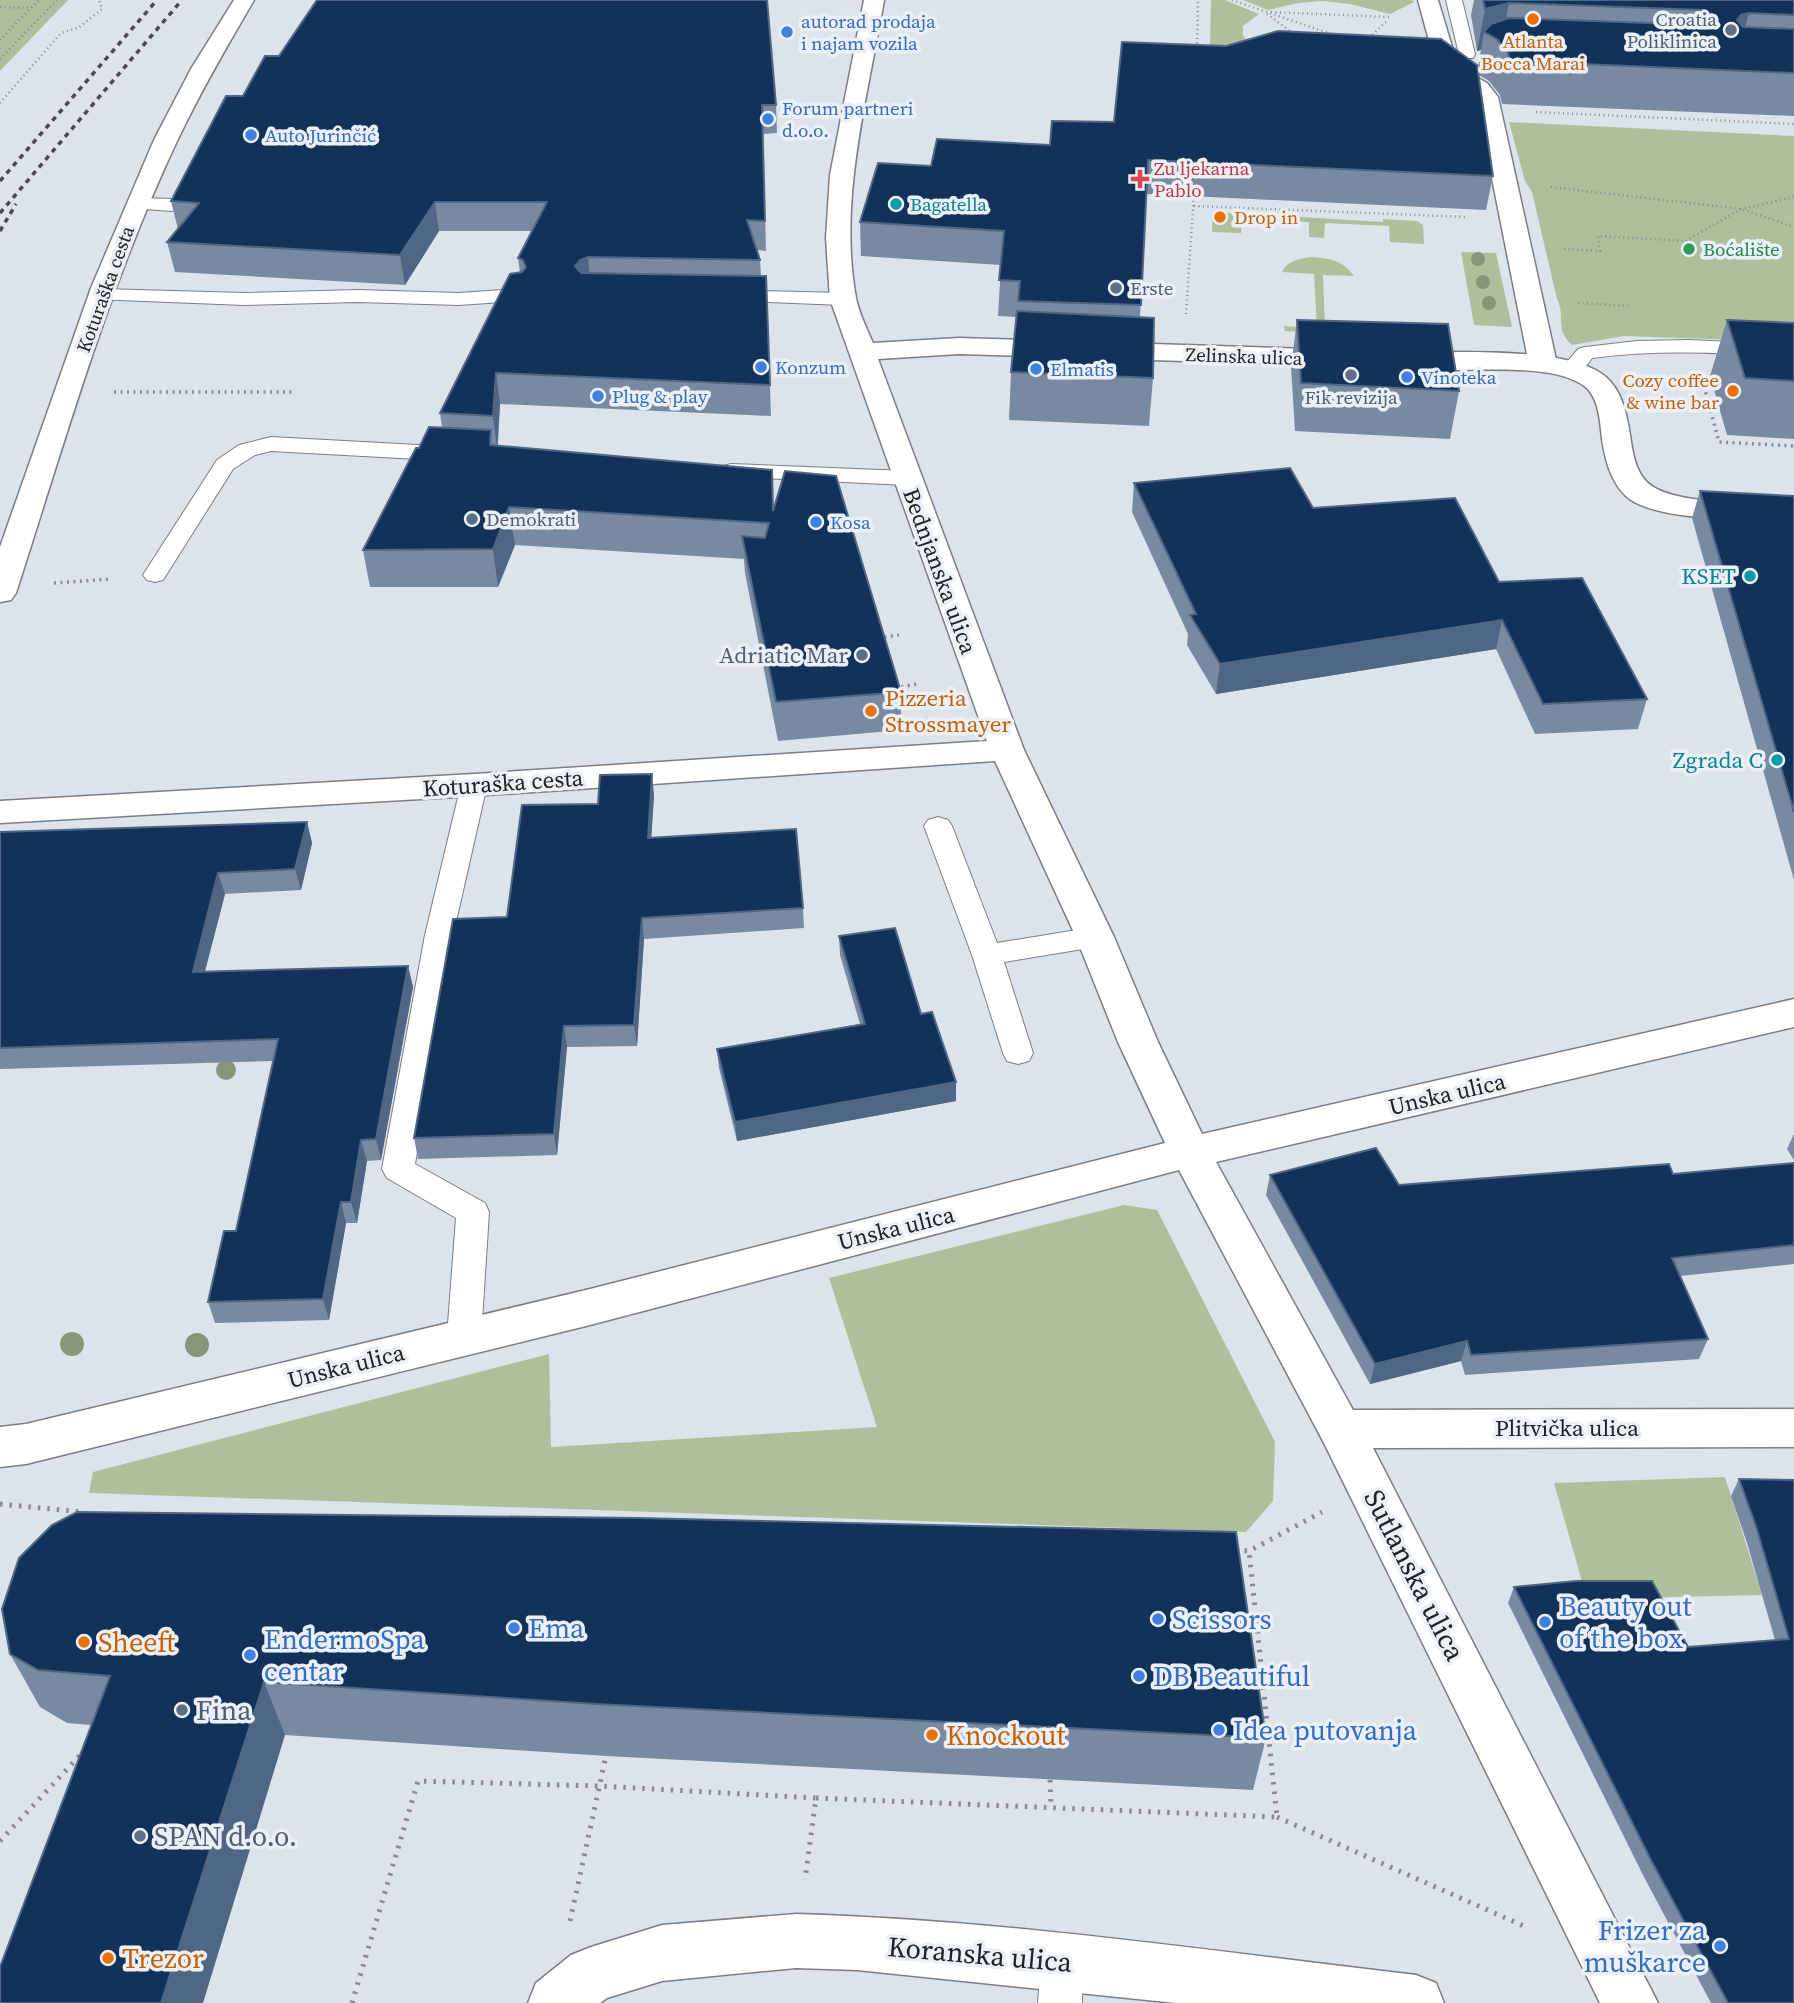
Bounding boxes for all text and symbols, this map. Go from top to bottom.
place label: Croatia Poliklinica [1627,6,1717,54]
place label: autorad prodaja i najam vozila [801,8,936,56]
marker: Atlanta Bocca Marai [1525,11,1541,27]
marker: Croatia Poliklinica [1723,22,1739,38]
marker: autorad prodaja i najam vozila [779,24,795,40]
place label: Atlanta Bocca Marai [1481,28,1586,76]
place label: Forum partneri d.o.o. [782,95,914,143]
marker: Forum partneri d.o.o. [760,111,776,127]
place label: Auto Jurinčić [265,122,376,148]
marker: Auto Jurinčić [243,127,259,143]
place label: Zu ljekarna Pablo [1154,155,1250,203]
marker: Zu ljekarna Pablo [1132,171,1148,187]
place label: Bagatella [910,191,987,217]
marker: Bagatella [888,196,904,212]
place label: Drop in [1234,204,1298,230]
marker: Drop in [1212,209,1228,225]
street label: Koturaška cesta [70,222,140,356]
place label: Boćalište [1703,236,1780,262]
marker: Boćalište [1681,241,1697,257]
place label: Erste [1130,275,1173,301]
marker: Erste [1108,280,1124,296]
street label: Zelinska ulica [1185,341,1303,371]
place label: Konzum [775,354,846,380]
place label: Elmatis [1050,356,1114,382]
marker: Konzum [753,359,769,375]
marker: Elmatis [1028,361,1044,377]
place label: Vinoteka [1421,364,1497,390]
marker: Fik revizija [1343,367,1359,383]
place label: Cozy coffee & wine bar [1622,367,1719,415]
marker: Vinoteka [1399,369,1415,385]
place label: Plug & play [612,383,708,409]
marker: Cozy coffee & wine bar [1725,383,1741,399]
place label: Fik revizija [1304,384,1398,410]
marker: Plug & play [590,388,606,404]
street label: Bednjanska ulica [895,484,985,659]
place label: Demokrati [486,506,577,532]
place label: Kosa [830,509,871,535]
marker: Demokrati [464,511,480,527]
marker: Kosa [808,514,824,530]
place label: KSET [1681,560,1736,592]
marker: KSET [1742,568,1758,584]
place label: Adriatic Mar [719,639,848,671]
marker: Adriatic Mar [854,647,870,663]
place label: Pizzeria Strossmayer [885,682,1011,740]
marker: Pizzeria Strossmayer [863,703,879,719]
place label: Zgrada C [1673,744,1763,776]
marker: Zgrada C [1769,752,1785,768]
street label: Koturaška cesta [422,761,585,805]
street label: Unska ulica [1385,1065,1509,1123]
street label: Unska ulica [834,1198,958,1258]
street label: Unska ulica [284,1336,408,1396]
street label: Plitvička ulica [1495,1412,1639,1444]
street label: Sutlanska ulica [1356,1483,1475,1668]
place label: Beauty out of the box [1559,1587,1693,1657]
place label: Scissors [1172,1600,1272,1638]
place label: Ema [528,1609,585,1647]
marker: Scissors [1150,1611,1166,1627]
marker: Beauty out of the box [1537,1614,1553,1630]
place label: EndermoSpa centar [264,1620,426,1690]
marker: Ema [506,1620,522,1636]
place label: Sheeft [98,1623,175,1661]
marker: Sheeft [76,1634,92,1650]
marker: EndermoSpa centar [242,1647,258,1663]
place label: DB Beautiful [1153,1657,1310,1695]
marker: DB Beautiful [1131,1668,1147,1684]
place label: Fina [196,1691,252,1729]
marker: Fina [174,1702,190,1718]
place label: Idea putovanja [1233,1711,1418,1749]
place label: Knockout [946,1716,1067,1754]
marker: Idea putovanja [1211,1722,1227,1738]
marker: Knockout [924,1727,940,1743]
place label: SPAN d.o.o. [154,1817,297,1855]
marker: SPAN d.o.o. [132,1828,148,1844]
place label: Frizer za muškarce [1584,1911,1707,1981]
street label: Koranska ulica [886,1927,1075,1981]
marker: Frizer za muškarce [1712,1938,1728,1954]
place label: Trezor [122,1939,204,1977]
marker: Trezor [100,1950,116,1966]

